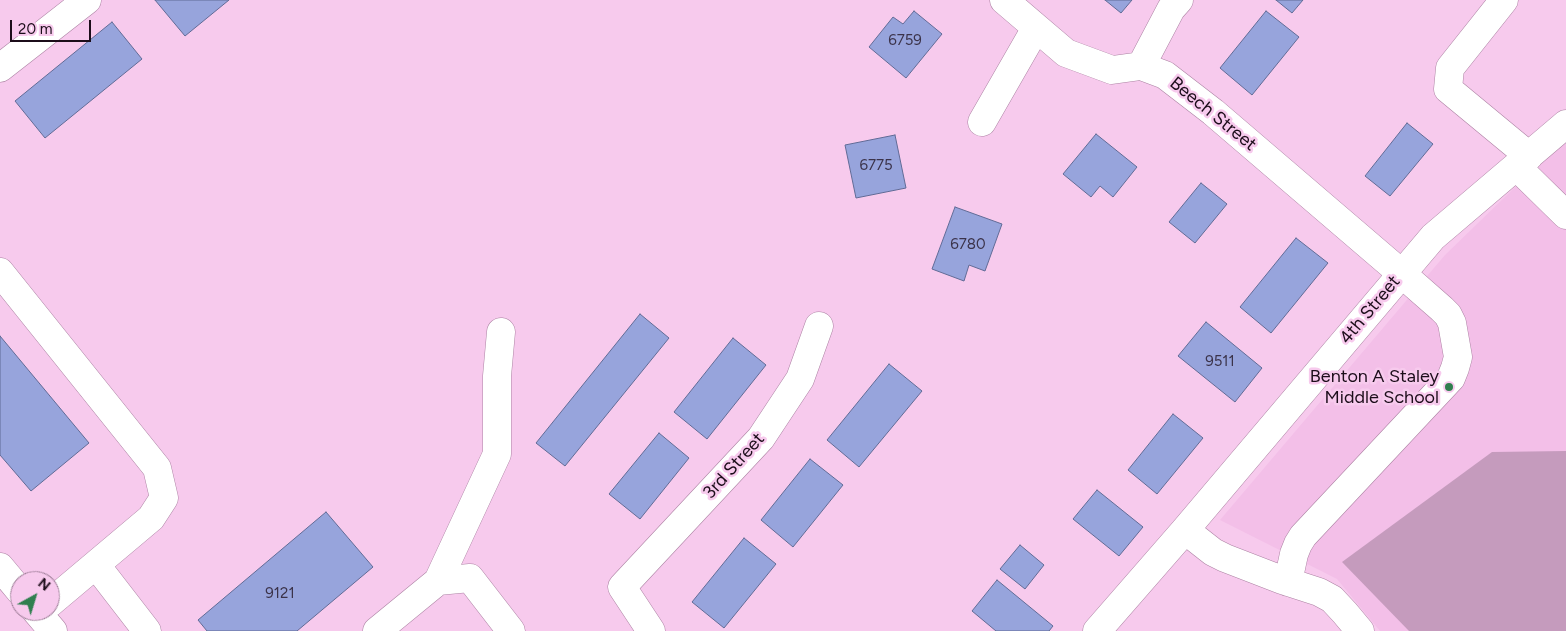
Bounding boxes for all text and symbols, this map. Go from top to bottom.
scale bar [12,10,94,42]
text: 20 m [18,20,52,38]
house number: 6759 [888,32,922,50]
street label: Beech Street [1165,72,1261,156]
house number: 6775 [859,157,893,175]
house number: 6780 [950,236,986,254]
street label: 4th Street [1335,271,1405,349]
house number: 9511 [1205,353,1235,371]
place label: Benton A Staley Middle School [1310,366,1439,408]
marker: Benton A Staley Middle School [1443,381,1455,393]
street label: 3rd Street [699,429,769,503]
north arrow [10,571,60,621]
text: N [35,575,54,595]
house number: 9121 [265,585,295,603]

